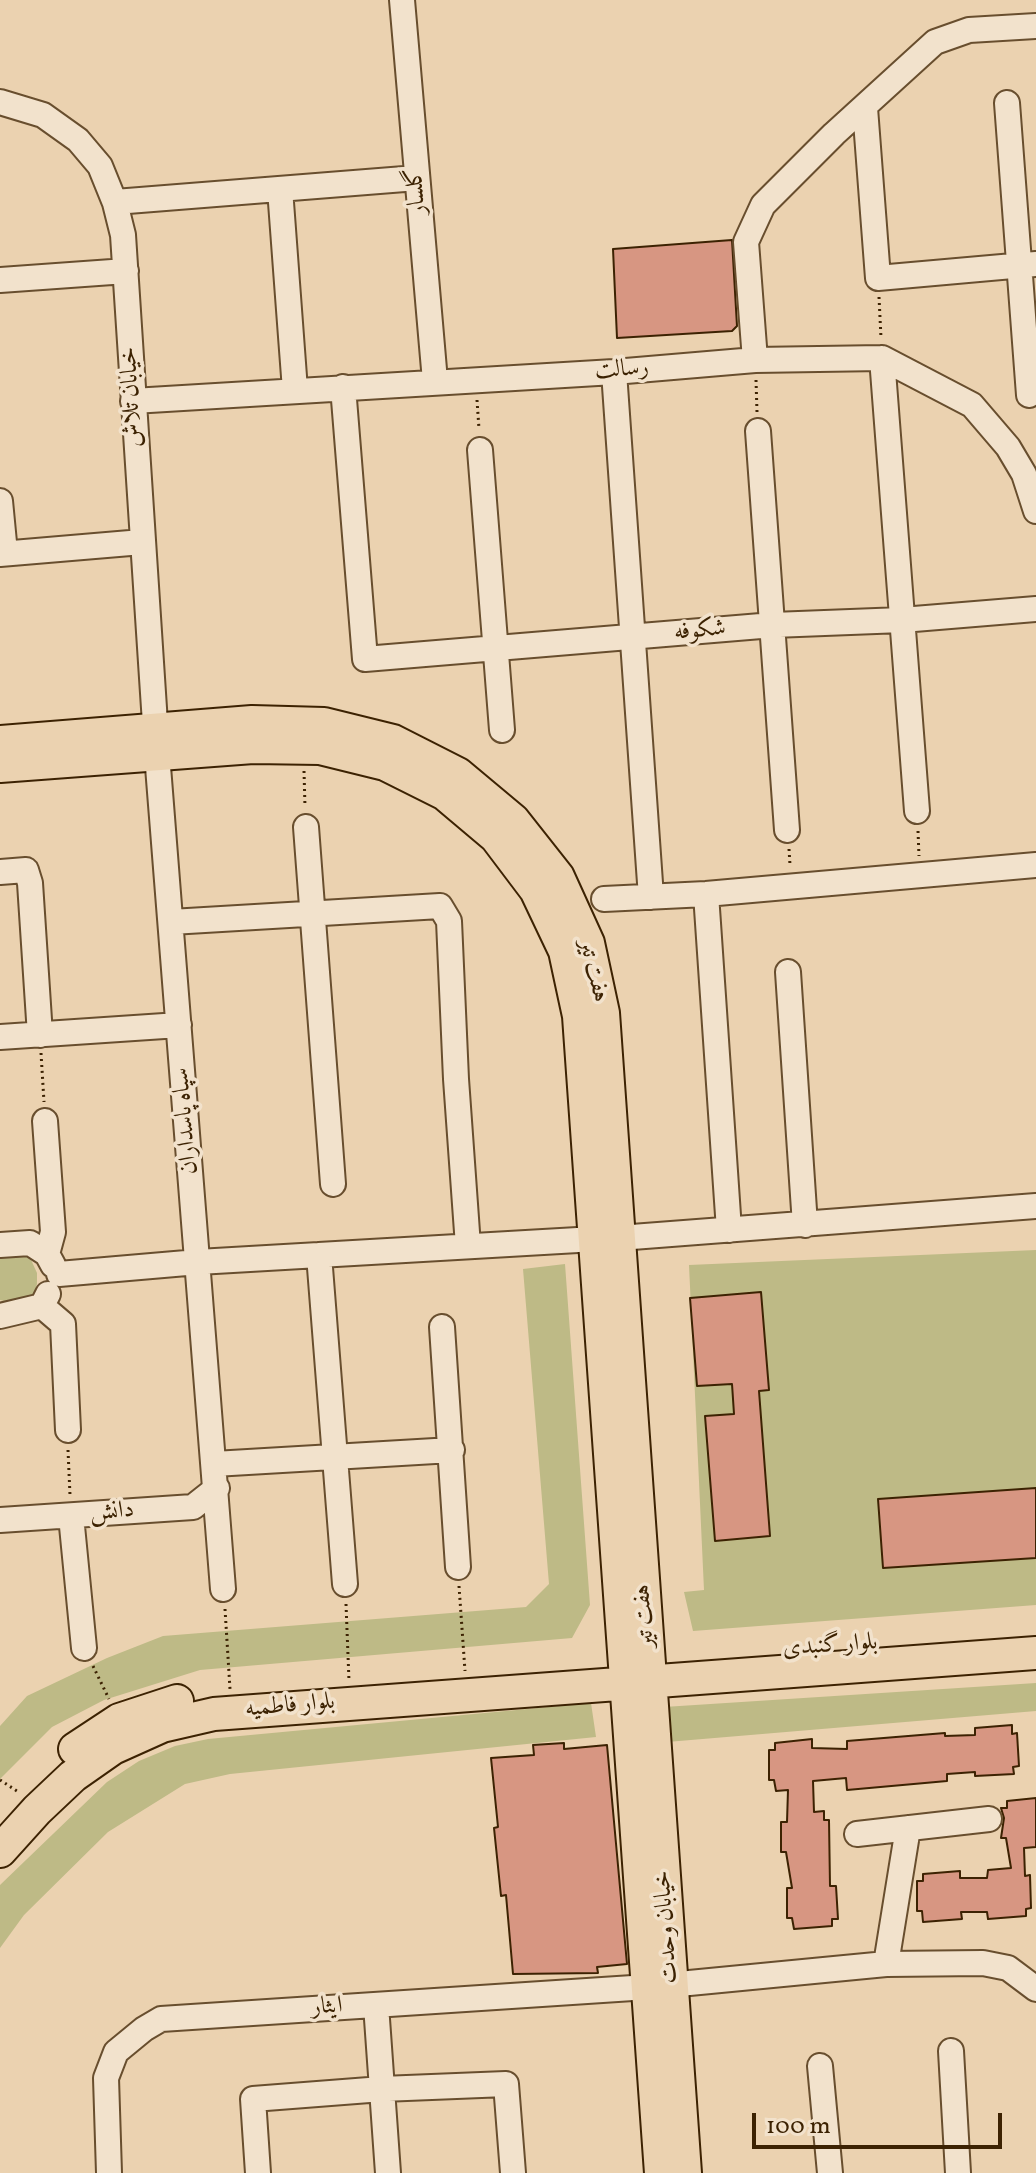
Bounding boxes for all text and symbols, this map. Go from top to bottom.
street label: گلسار [402,166,434,216]
street label: خیابان تلاش [116,346,150,448]
street label: رسالت [594,355,650,387]
street label: شکوفه [673,615,727,649]
street label: هفت تیر [570,937,614,1005]
street label: سپاه پاسداران [168,1066,206,1176]
street label: دانش [89,1497,135,1529]
street label: هفت تیر [629,1583,663,1649]
street label: بلوار گنبدی [782,1629,878,1665]
street label: بلوار فاطمیه [244,1689,336,1725]
street label: خیابان وحدت [650,1869,686,1985]
street label: ایثار [310,1993,344,2023]
scale bar [756,2097,1006,2147]
text: 100 m [766,2110,831,2144]

